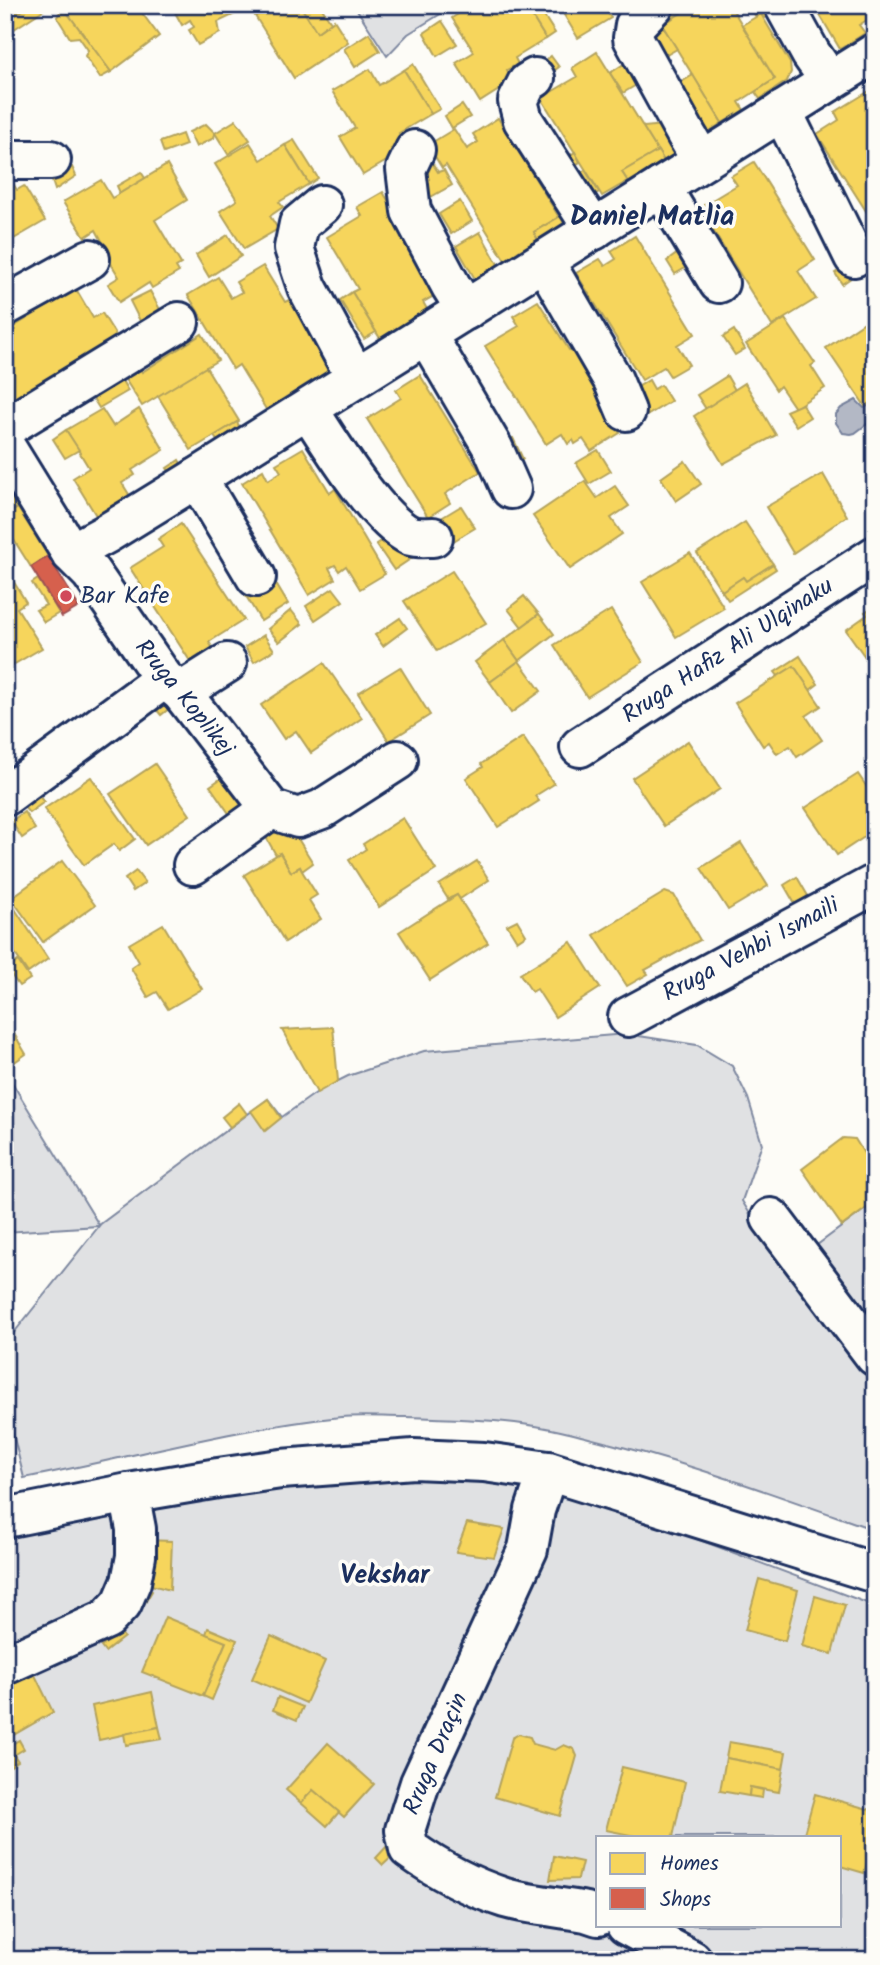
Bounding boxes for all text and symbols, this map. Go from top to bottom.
district label: Daniel Matlia [570,195,734,240]
street label: Rruga Hafiz Ali Ulqinaku [614,567,842,734]
place label: Bar Kafe [80,577,170,616]
marker: Bar Kafe [58,588,74,604]
street label: Rruga Koplikej [124,631,244,766]
street label: Rruga Vehbi Ismaili [656,886,848,1013]
district label: Vekshar [341,1555,431,1597]
street label: Rruga Draçin [393,1687,479,1821]
legend [596,1836,842,1926]
text: Homes [660,1848,719,1881]
text: Shops [660,1884,711,1917]

